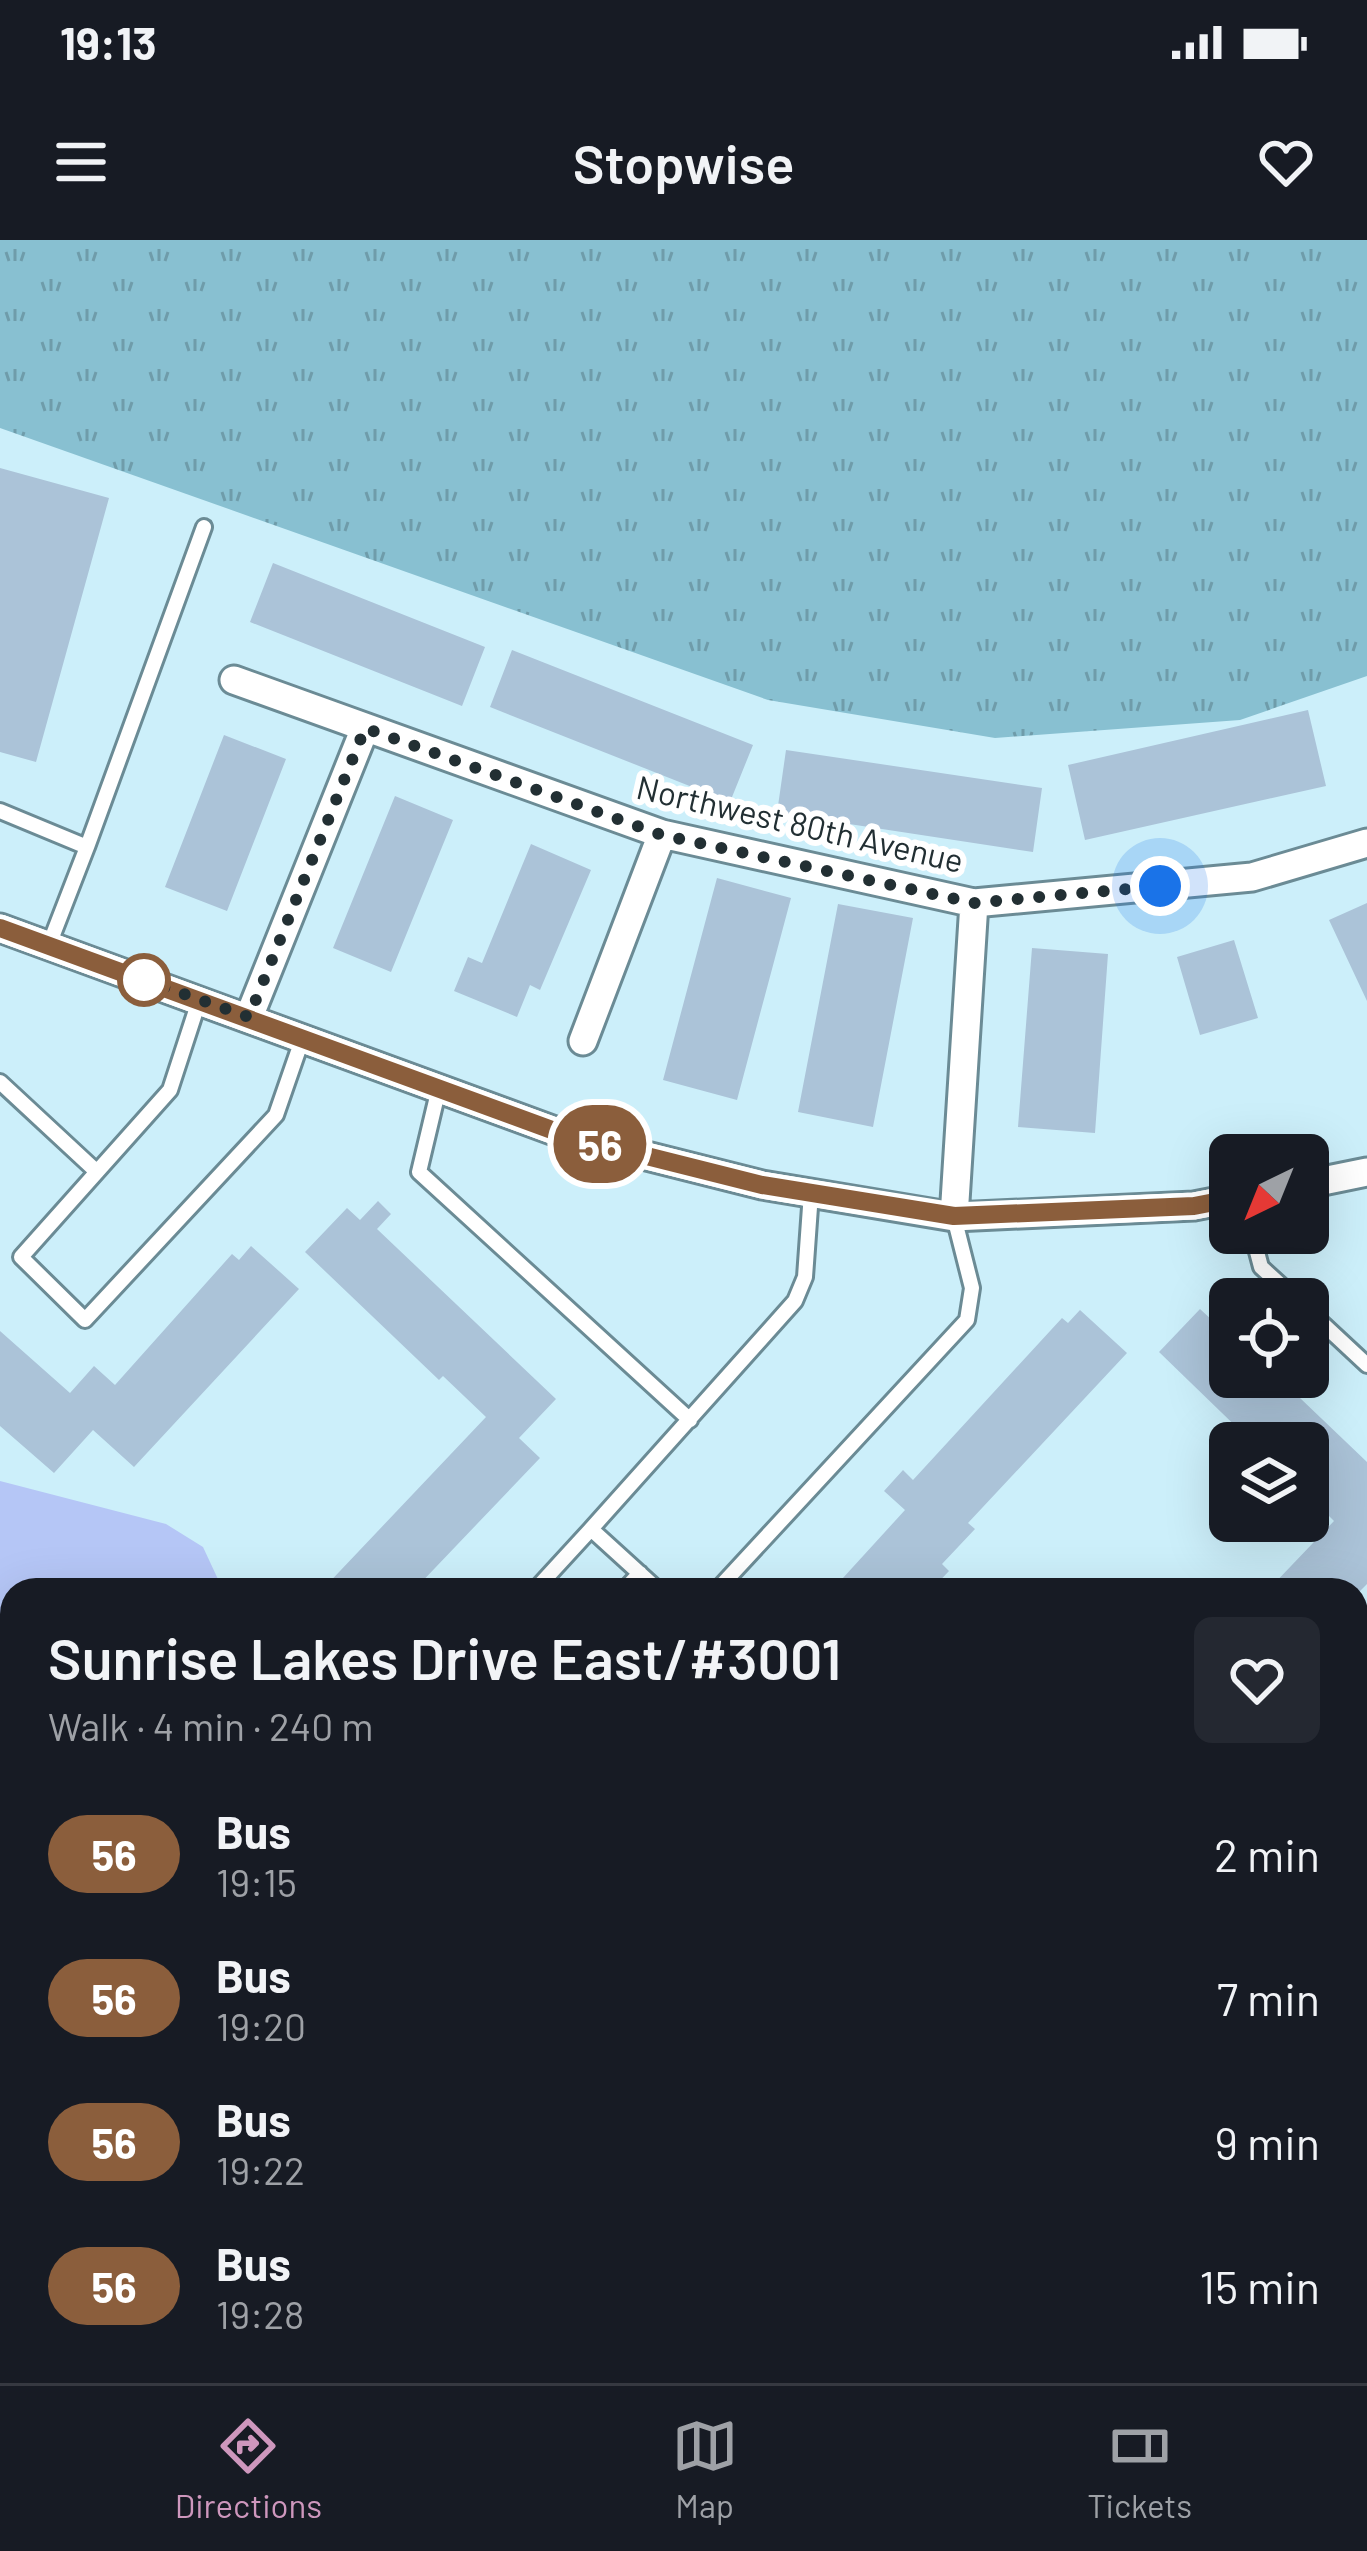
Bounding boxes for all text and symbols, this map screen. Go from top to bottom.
text: 19:13 [60,15,156,69]
icon: menu [48,129,114,195]
icon: heart [1253,129,1319,195]
text: Stopwise [573,130,794,195]
street label: Northwest 80th Avenue [633,766,968,880]
your location [1130,856,1190,916]
unlabelled marker [119,955,169,1005]
line badge: 56 [546,1105,654,1183]
text: 56 [577,1119,623,1169]
north arrow [1209,1134,1329,1254]
map controls [1209,1134,1329,1542]
button: locate [1209,1278,1329,1398]
button: layers [1209,1422,1329,1542]
button: heart [1194,1617,1320,1743]
text: Sunrise Lakes Drive East/#3001 [48,1623,841,1691]
text: Walk · 4 min · 240 m [48,1702,373,1749]
text: Bus [216,1804,291,1858]
text: 2 min [1214,1827,1320,1881]
text: 56 [91,1829,137,1879]
text: 19:15 [216,1858,297,1905]
text: Bus [216,1948,291,2002]
text: 7 min [1217,1971,1320,2025]
text: 56 [91,1973,137,2023]
text: 19:20 [216,2002,306,2049]
text: Bus [216,2092,291,2146]
text: 9 min [1215,2115,1320,2169]
text: 56 [91,2117,137,2167]
text: 19:22 [216,2146,305,2193]
text: Bus [216,2236,291,2290]
text: 15 min [1199,2259,1320,2313]
text: 56 [91,2261,137,2311]
text: 19:28 [216,2290,304,2337]
tab: Directions [175,2413,322,2525]
tab: Map [672,2413,738,2525]
tab: Tickets [1087,2413,1192,2525]

